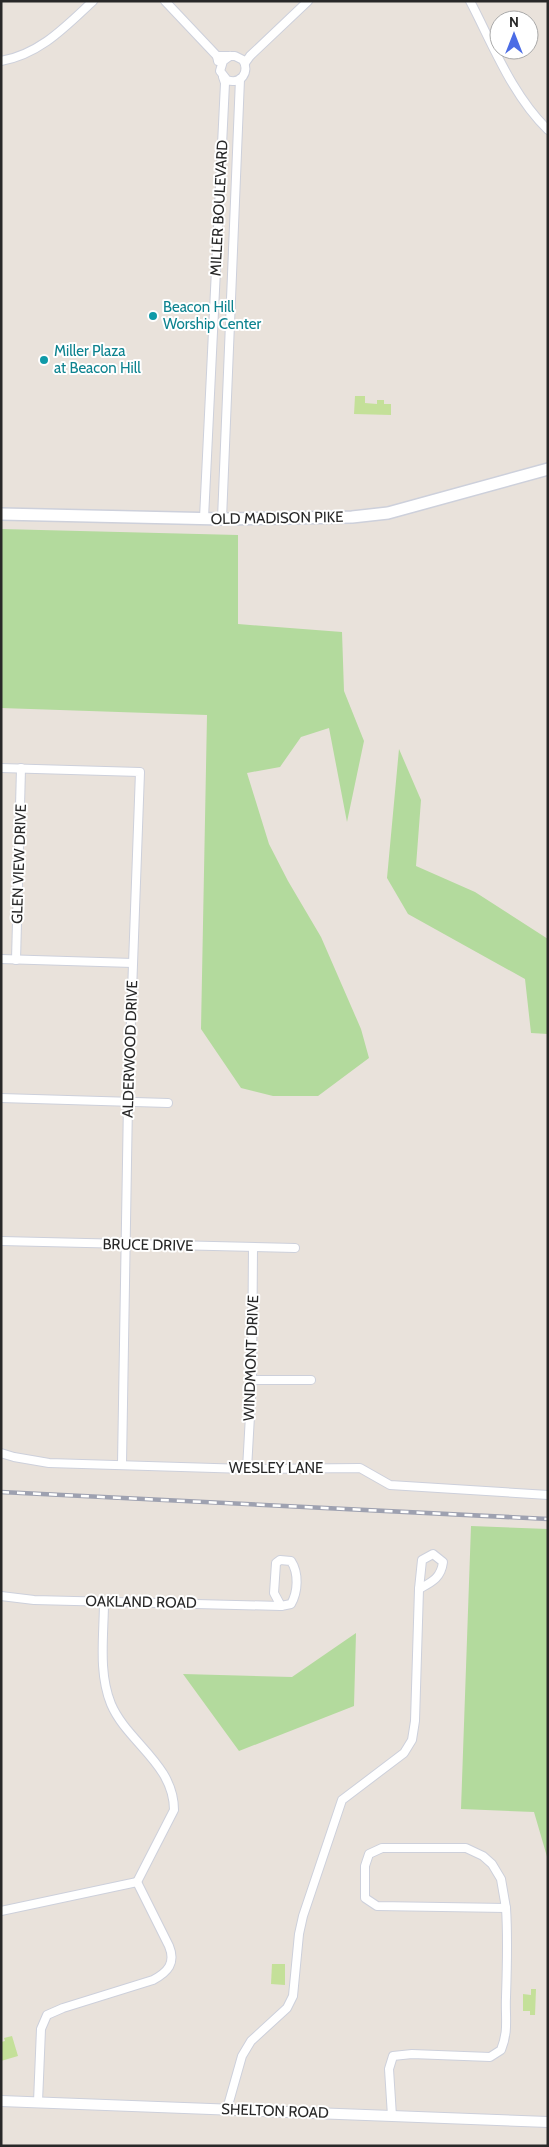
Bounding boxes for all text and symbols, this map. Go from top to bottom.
north arrow [489,10,539,60]
text: N [509,13,519,31]
street label: MILLER BOULEVARD [206,139,232,277]
place label: Beacon Hill Worship Center [163,298,261,333]
marker: Beacon Hill Worship Center [147,310,159,322]
place label: Miller Plaza at Beacon Hill [54,342,141,377]
marker: Miller Plaza at Beacon Hill [38,354,50,366]
street label: OLD MADISON PIKE [210,508,344,528]
street label: GLEN VIEW DRIVE [8,804,30,924]
street label: ALDERWOOD DRIVE [119,980,141,1118]
street label: BRUCE DRIVE [102,1235,194,1255]
street label: WINDMONT DRIVE [240,1295,262,1421]
street label: WESLEY LANE [229,1459,323,1477]
street label: OAKLAND ROAD [85,1592,197,1612]
street label: SHELTON ROAD [221,2100,329,2122]

